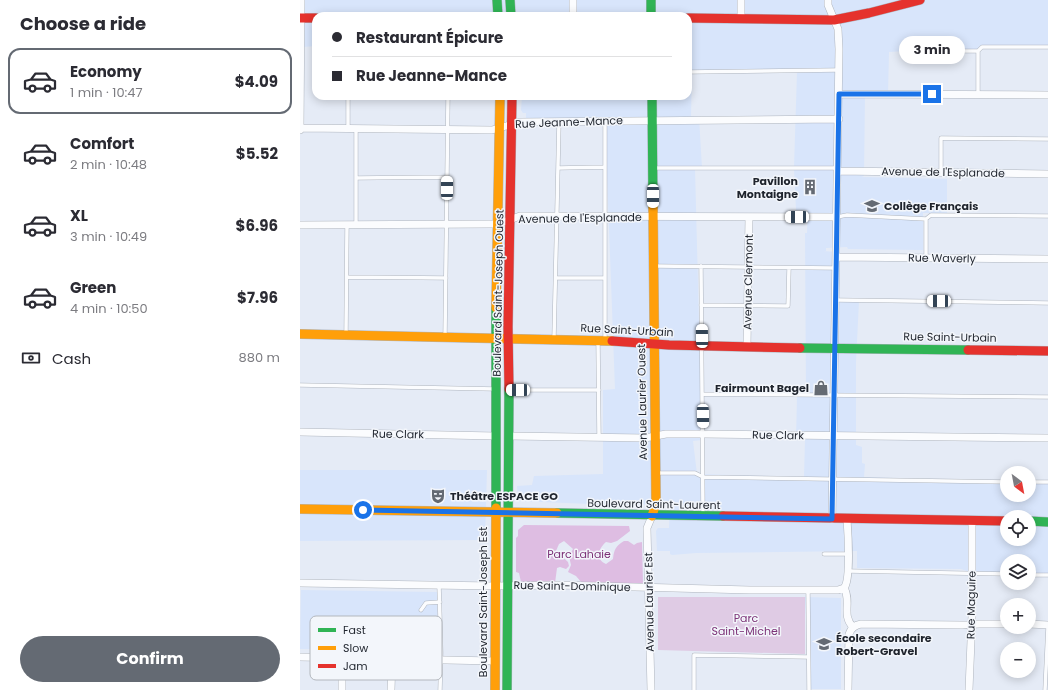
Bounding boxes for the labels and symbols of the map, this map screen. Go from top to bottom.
callout: 3 min [899,36,965,64]
route end [923,85,941,103]
street label: Rue Jeanne-Mance [515,112,623,132]
street label: Avenue de l'Esplanade [881,163,1005,181]
place label: Pavillon Montaigne [737,173,798,202]
car [441,176,453,200]
building icon: Pavillon Montaigne [801,178,819,196]
car [647,184,659,208]
school or university icon: Collège Français [863,197,881,215]
place label: Collège Français [884,198,978,214]
street label: Boulevard Saint-Joseph Ouest [489,209,507,377]
street label: Avenue de l'Esplanade [518,209,642,227]
car [785,211,809,223]
street label: Avenue Clermont [739,234,757,330]
street label: Rue Waverly [908,249,977,267]
car [927,295,951,307]
street label: Rue Saint-Urbain [580,320,674,340]
car [696,324,708,348]
street label: Rue Saint-Urbain [903,328,997,346]
street label: Avenue Laurier Ouest [633,344,651,460]
shop icon: Fairmount Bagel [812,379,830,397]
place label: Fairmount Bagel [715,380,809,396]
car [506,384,530,396]
car [697,404,709,428]
street label: Rue Clark [372,426,424,442]
street label: Rue Clark [752,427,804,443]
north arrow [1000,466,1036,502]
theatre icon: Théâtre ESPACE GO [429,487,447,505]
place label: Théâtre ESPACE GO [450,488,558,504]
street label: Boulevard Saint-Laurent [587,495,721,513]
route start [354,501,372,519]
street label: Boulevard Saint-Joseph Est [475,527,491,677]
park label: Parc Lahaie [547,546,611,562]
street label: Avenue Laurier Est [640,552,658,652]
street label: Rue Maguire [962,570,980,639]
street label: Rue Saint-Dominique [513,577,631,595]
park label: Parc Saint-Michel [711,610,781,639]
legend [310,616,442,680]
text: Fast [343,622,366,638]
place label: École secondaire Robert-Gravel [836,630,932,659]
school or university icon: École secondaire Robert-Gravel [815,635,833,653]
text: Slow [343,640,368,656]
text: Jam [343,658,368,674]

